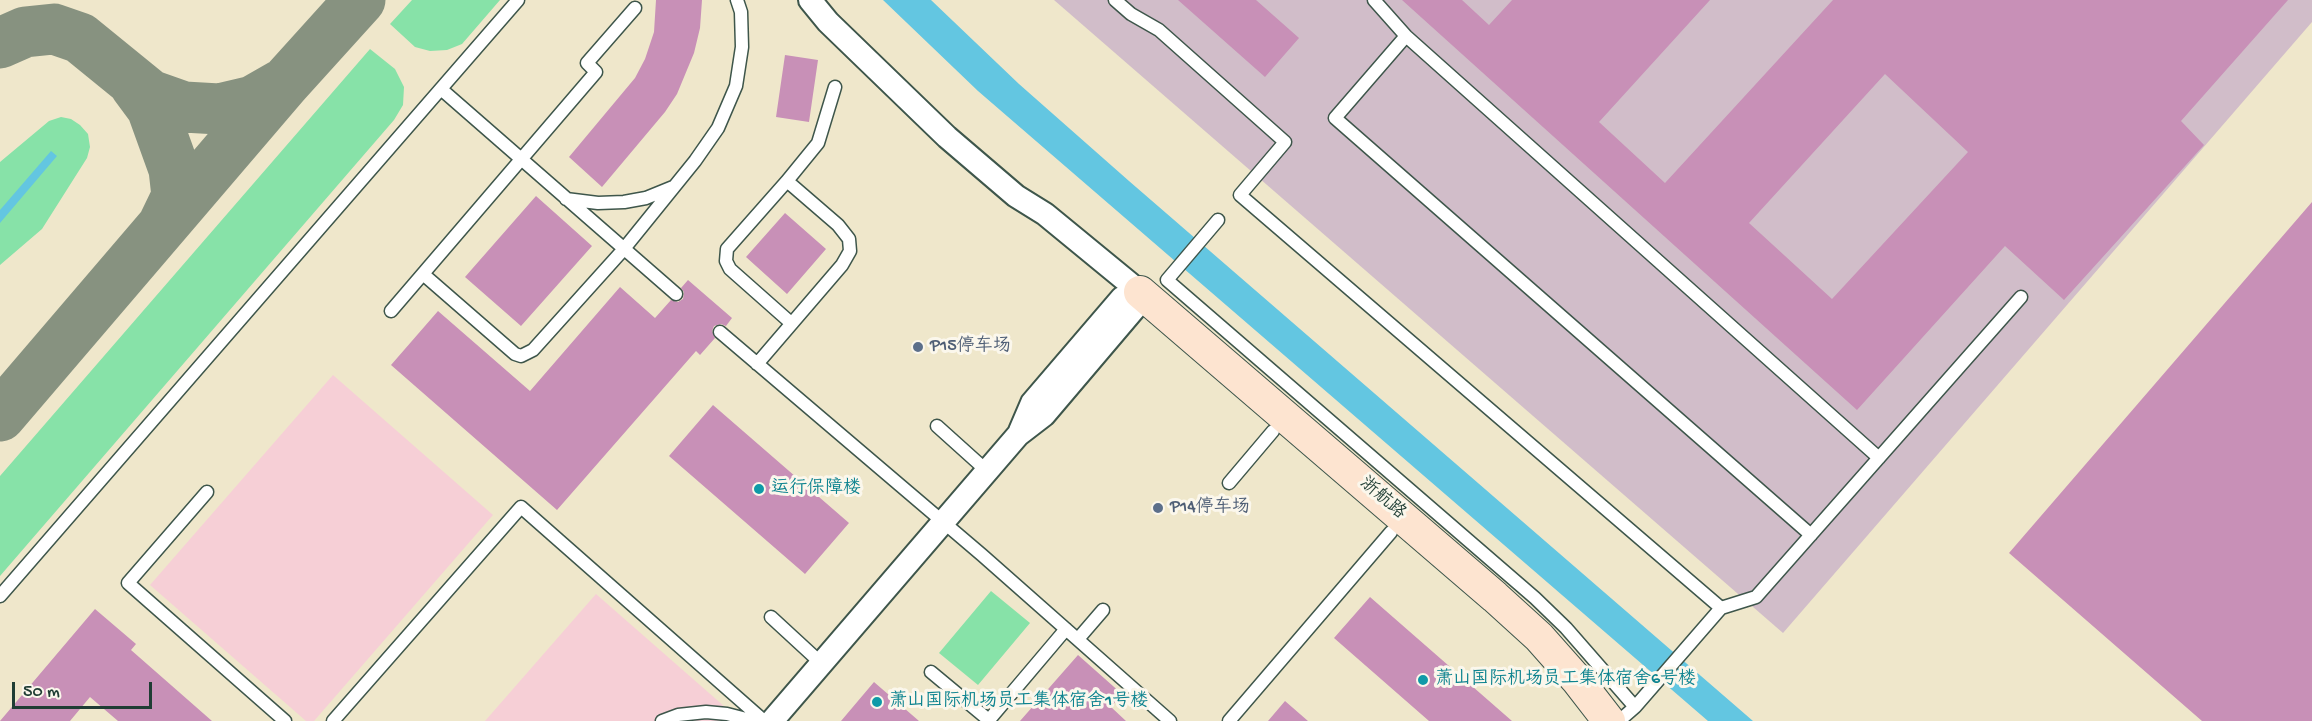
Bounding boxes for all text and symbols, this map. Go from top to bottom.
place label: P15停车场 [930,336,1011,358]
marker: P15停车场 [911,340,925,354]
street label: 浙航路 [1355,473,1409,525]
place label: 运行保障楼 [771,478,861,500]
marker: 运行保障楼 [752,482,766,496]
place label: P14停车场 [1170,497,1250,519]
marker: P14停车场 [1151,501,1165,515]
place label: 萧山国际机场员工集体宿舍6号楼 [1435,669,1696,691]
scale bar [15,670,154,708]
marker: 萧山国际机场员工集体宿舍6号楼 [1416,673,1430,687]
text: 50 m [23,682,60,703]
place label: 萧山国际机场员工集体宿舍1号楼 [889,691,1148,713]
marker: 萧山国际机场员工集体宿舍1号楼 [870,695,884,709]

